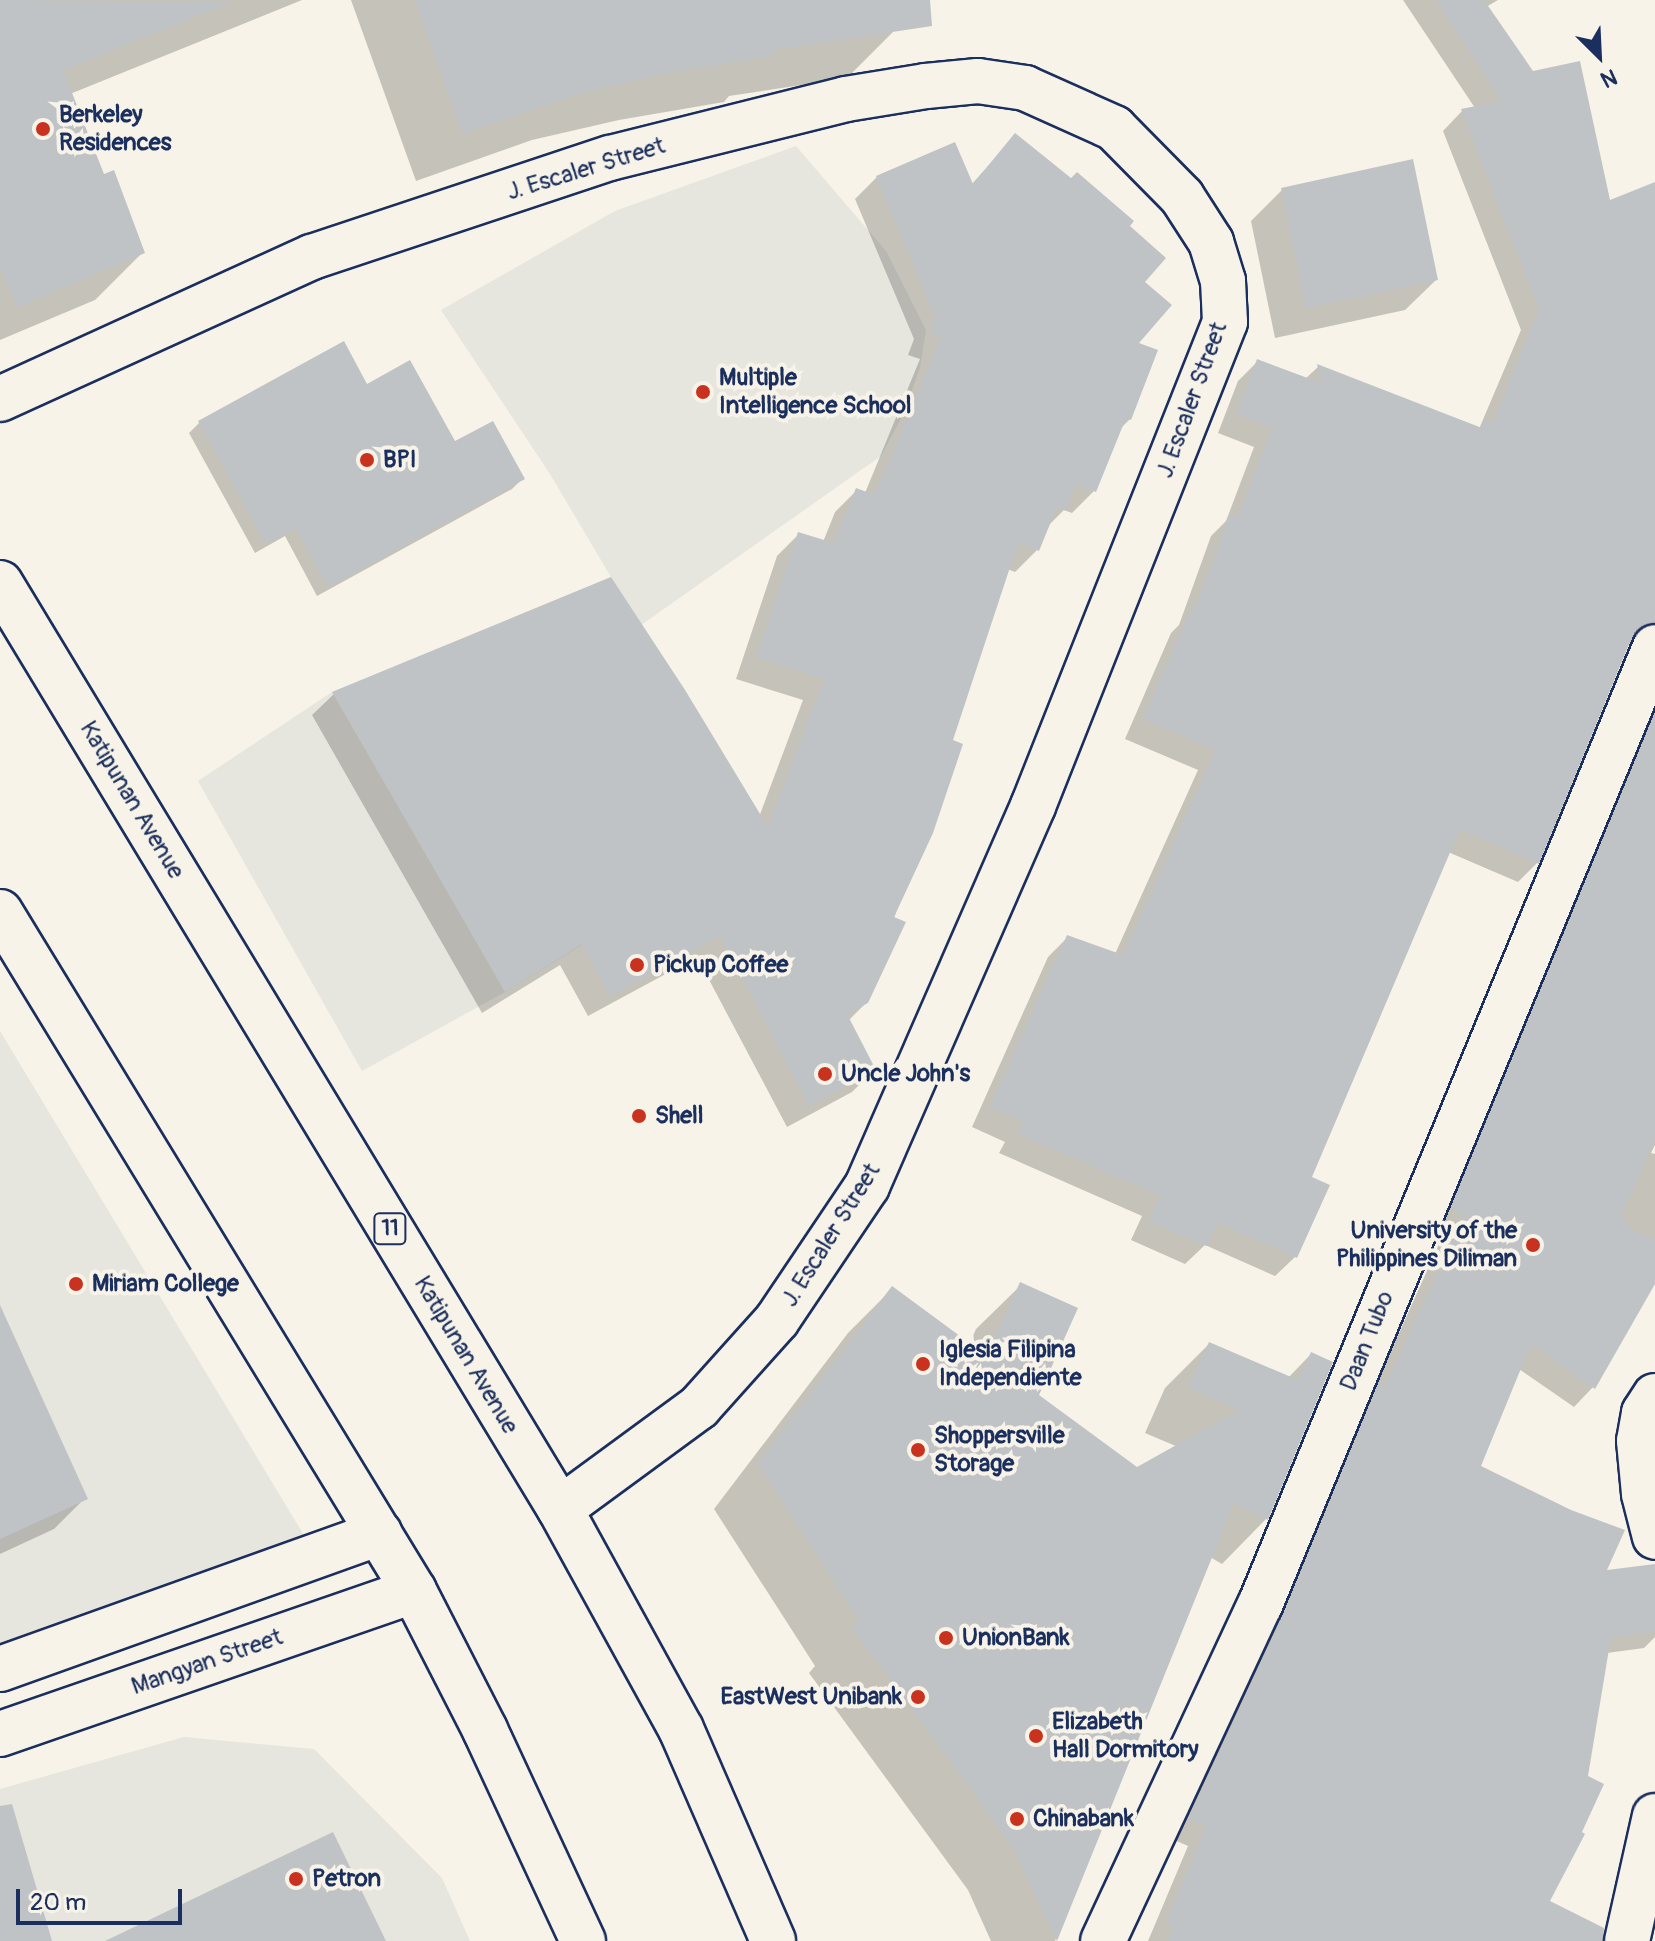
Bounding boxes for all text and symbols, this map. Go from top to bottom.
north arrow [1559,16,1639,96]
text: N [1596,62,1621,94]
place label: Berkeley Residences [59,101,171,157]
marker: Berkeley Residences [34,120,52,138]
street label: J. Escaler Street [504,131,668,207]
street label: J. Escaler Street [1150,318,1234,482]
place label: Multiple Intelligence School [719,364,911,420]
marker: Multiple Intelligence School [694,383,712,401]
place label: BPI [383,446,417,474]
marker: BPI [358,451,376,469]
street label: Katipunan Avenue [74,716,190,884]
place label: Pickup Coffee [653,951,788,979]
marker: Pickup Coffee [628,956,646,974]
place label: Uncle John's [841,1060,970,1088]
marker: Uncle John's [816,1065,834,1083]
place label: Shell [655,1102,704,1130]
marker: Shell [630,1107,648,1125]
street label: J. Escaler Street [775,1158,887,1312]
road number: 11 [372,1211,408,1247]
place label: University of the Philippines Diliman [1336,1217,1517,1273]
marker: University of the Philippines Diliman [1524,1236,1542,1254]
place label: Miriam College [92,1270,239,1298]
street label: Katipunan Avenue [408,1271,524,1439]
marker: Miriam College [67,1275,85,1293]
street label: Daan Tubo [1334,1287,1400,1395]
place label: Iglesia Filipina Independiente [939,1336,1082,1392]
marker: Iglesia Filipina Independiente [914,1355,932,1373]
place label: Shoppersville Storage [934,1422,1064,1478]
marker: Shoppersville Storage [909,1441,927,1459]
street label: Mangyan Street [128,1623,286,1701]
place label: UnionBank [962,1624,1070,1652]
marker: UnionBank [937,1629,955,1647]
place label: EastWest Unibank [720,1683,902,1711]
marker: EastWest Unibank [909,1688,927,1706]
place label: Elizabeth Hall Dormitory [1052,1708,1198,1764]
marker: Elizabeth Hall Dormitory [1027,1727,1045,1745]
place label: Chinabank [1033,1805,1134,1833]
marker: Chinabank [1008,1810,1026,1828]
place label: Petron [312,1865,381,1893]
marker: Petron [287,1870,305,1888]
scale bar [20,1873,186,1923]
text: 20 m [30,1888,86,1917]

